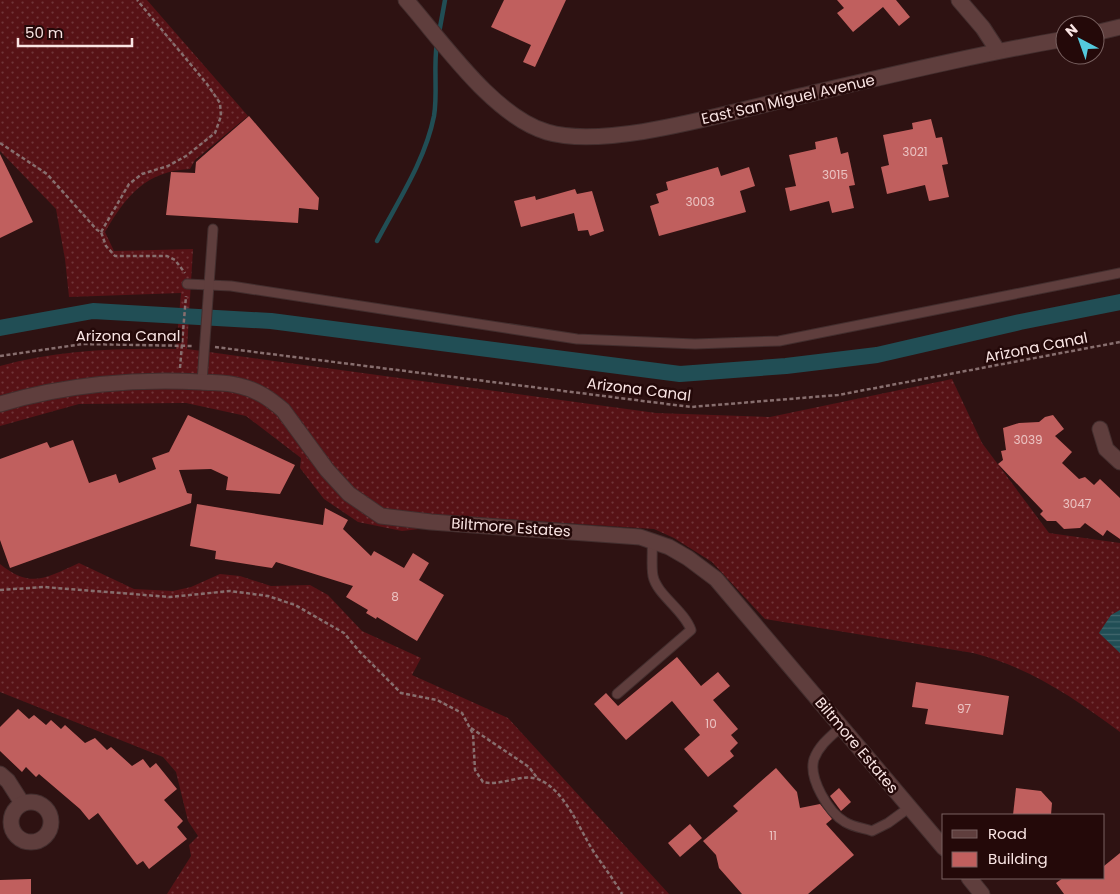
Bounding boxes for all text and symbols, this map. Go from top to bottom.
scale bar [18,15,131,47]
north arrow [1055,15,1105,65]
text: N [1061,19,1082,41]
text: 50 m [25,22,63,43]
street label: East San Miguel Avenue [699,69,877,129]
house number: 3021 [902,143,928,160]
house number: 3015 [822,166,848,183]
house number: 3003 [685,193,715,210]
street label: Arizona Canal [76,325,180,346]
street label: Arizona Canal [983,327,1089,367]
street label: Arizona Canal [586,372,692,406]
house number: 3039 [1013,431,1043,448]
house number: 3047 [1063,495,1092,512]
street label: Biltmore Estates [451,512,572,542]
house number: 8 [391,588,399,605]
street label: Biltmore Estates [810,692,904,798]
house number: 97 [957,700,971,717]
house number: 10 [705,715,717,732]
legend [942,814,1105,879]
text: Road [988,823,1027,844]
house number: 11 [769,827,777,844]
text: Building [988,848,1048,869]

